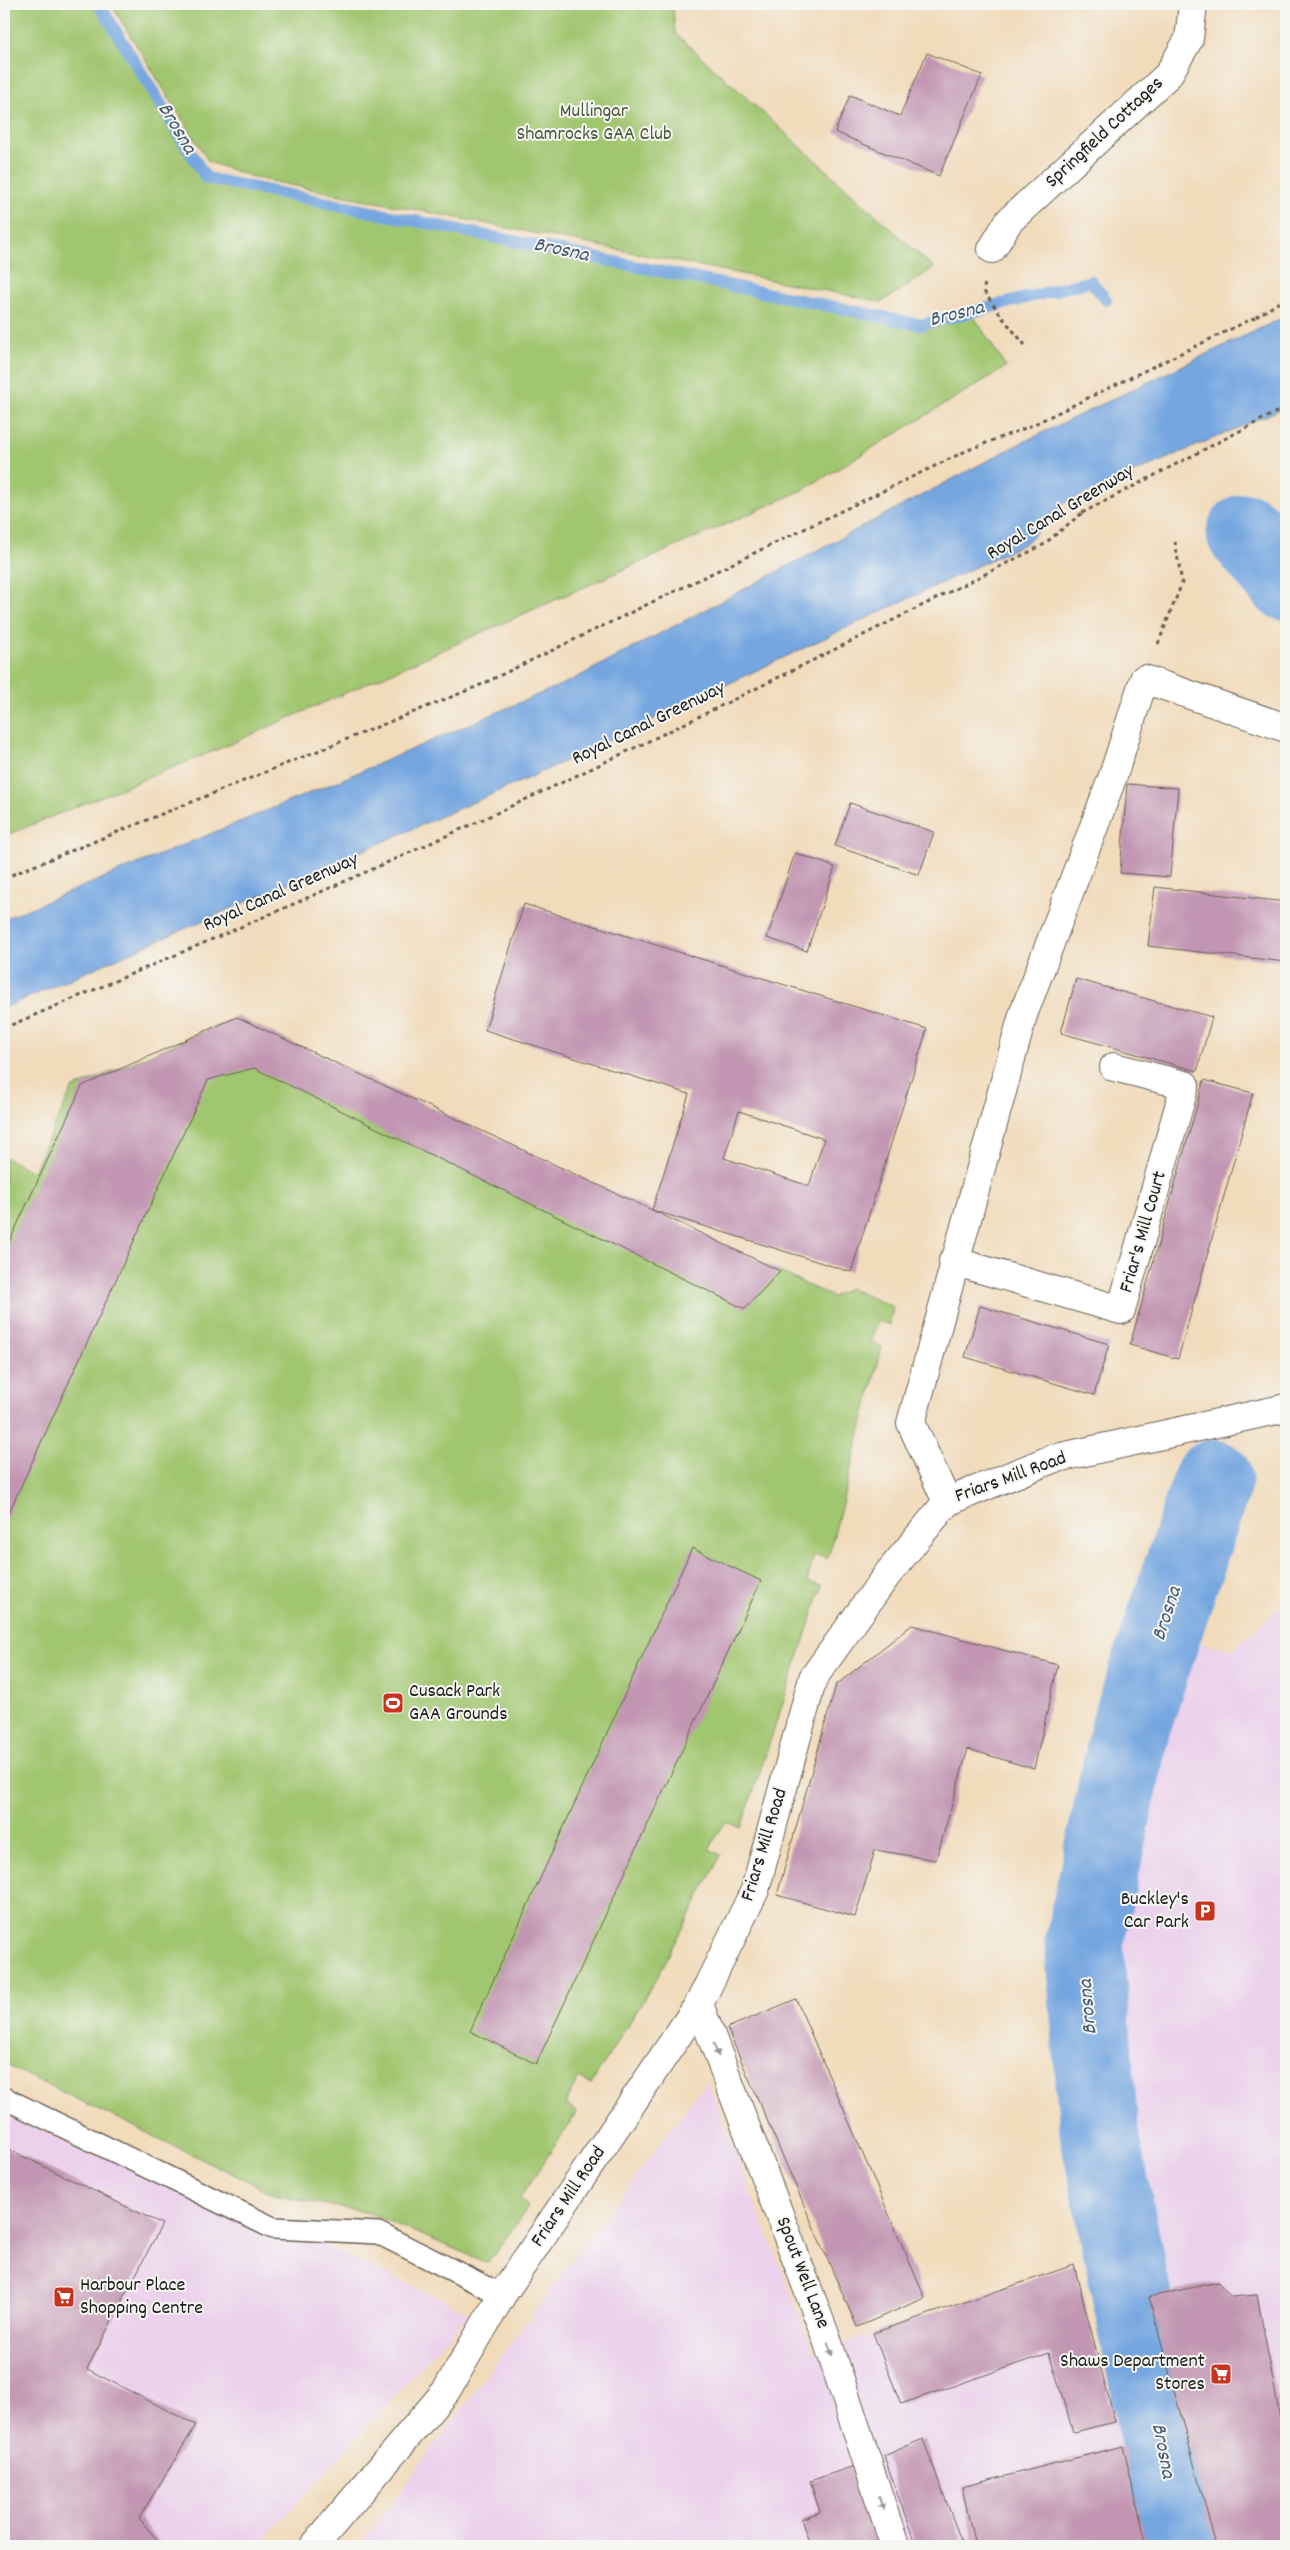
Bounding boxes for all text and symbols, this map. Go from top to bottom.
street label: Springfield Cottages [1040,71,1170,195]
water label: Brosna [149,97,204,161]
park label: Mullingar Shamrocks GAA Club [516,98,672,149]
water label: Brosna [531,231,592,272]
water label: Brosna [926,293,989,336]
street label: Royal Canal Greenway [982,457,1141,568]
street label: Royal Canal Greenway [568,674,731,773]
street label: Royal Canal Greenway [199,846,364,940]
street label: Friar's Mill Court [1113,1168,1175,1296]
street label: Friars Mill Road [951,1445,1071,1511]
water label: Brosna [1145,1582,1191,1645]
place label: Cusack Park GAA Grounds [409,1678,508,1729]
sports icon: Cusack Park GAA Grounds [381,1691,405,1715]
street label: Friars Mill Road [735,1785,795,1905]
place label: Buckley's Car Park [1121,1886,1189,1937]
parking icon: Buckley's Car Park [1193,1899,1217,1923]
water label: Brosna [1072,1977,1106,2036]
one-way arrow [712,2043,720,2058]
street label: Friars Mill Road [525,2141,613,2253]
street label: Spout Well Lane [768,2213,836,2333]
place label: Harbour Place Shopping Centre [80,2272,203,2323]
supermarket icon: Harbour Place Shopping Centre [52,2285,76,2309]
one-way arrow [827,2341,834,2356]
place label: Shaws Department Stores [1060,2348,1205,2399]
supermarket icon: Shaws Department Stores [1209,2362,1233,2386]
water label: Brosna [1142,2421,1182,2482]
one-way arrow [877,2496,885,2511]

